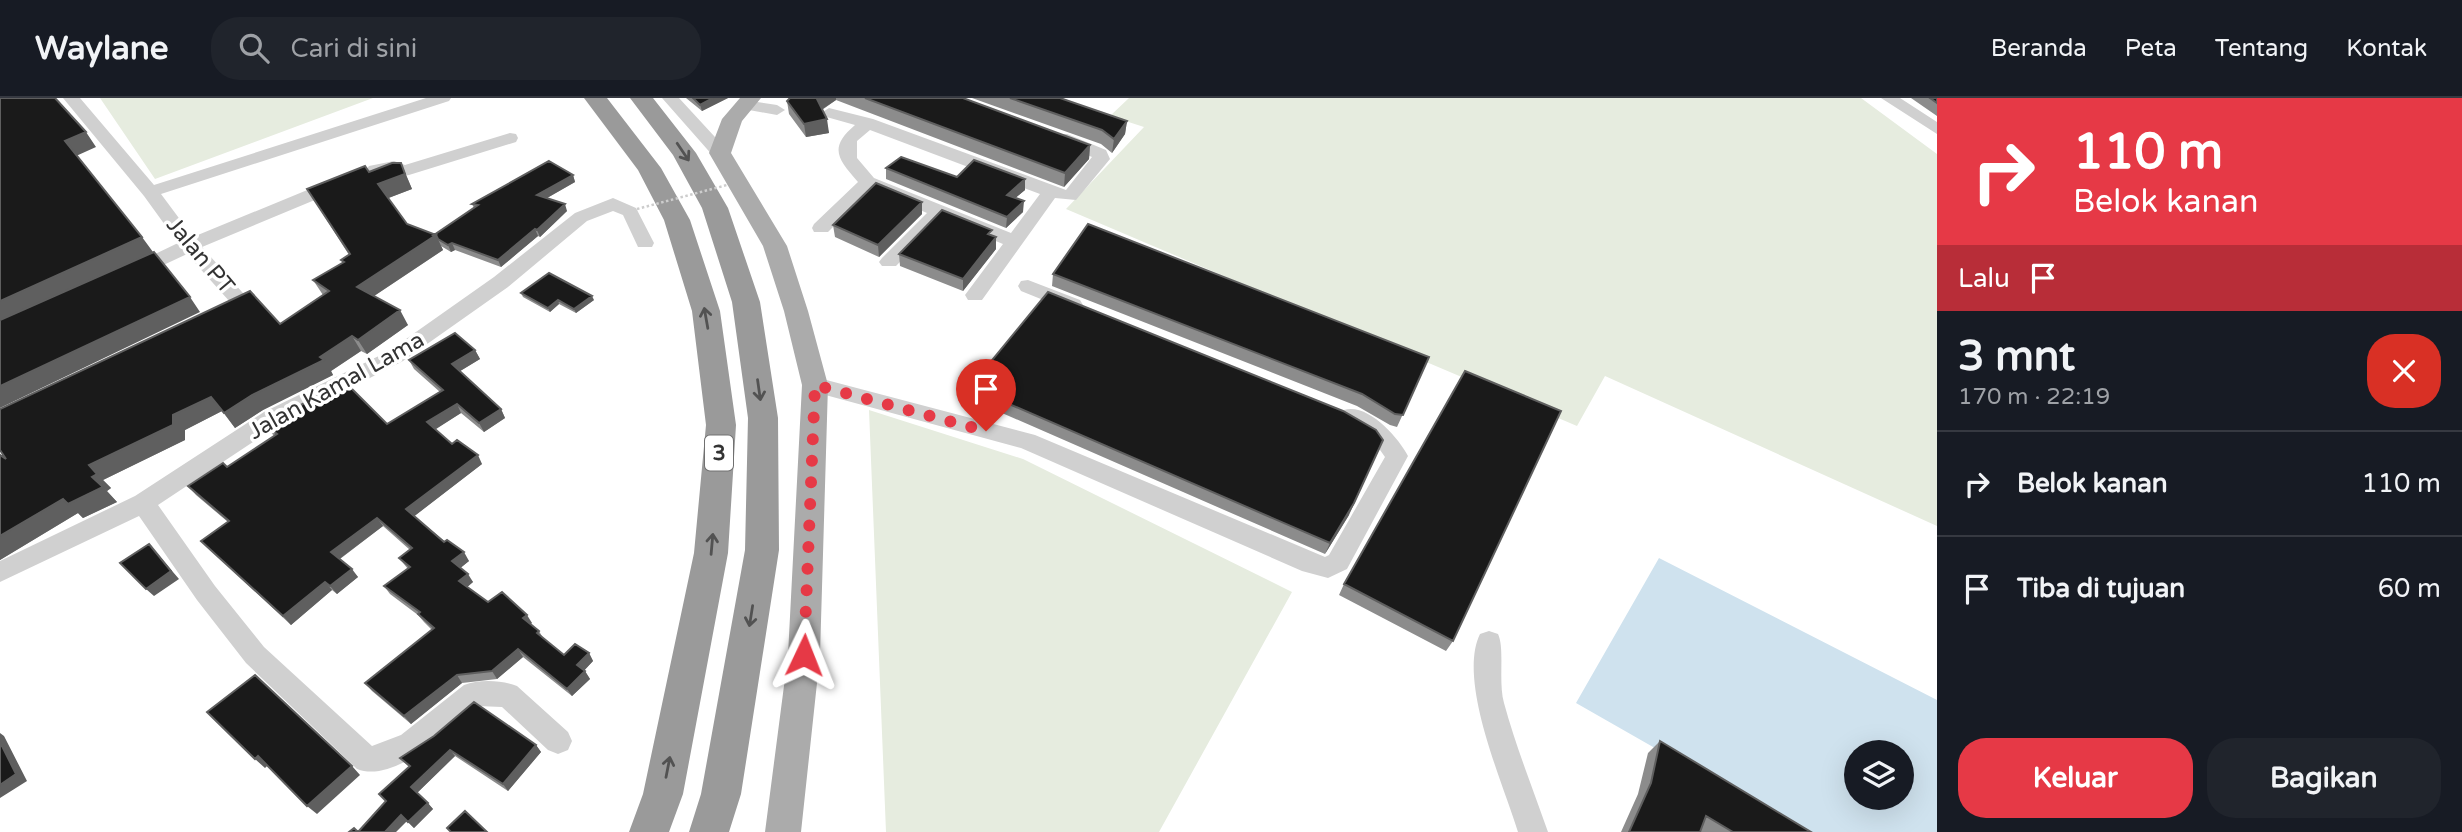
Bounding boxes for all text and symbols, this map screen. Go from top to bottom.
search box [211,17,701,80]
text: Waylane [35,29,169,68]
icon: search [235,29,273,67]
text: Cari di sini [291,33,417,64]
text: Beranda [1991,34,2087,63]
text: Peta [2125,34,2177,63]
text: Tentang [2215,34,2308,63]
text: Kontak [2346,34,2427,63]
text: 110 m [2073,123,2223,182]
icon: right [1958,126,2049,217]
one-way arrow [675,142,690,161]
text: Belok kanan [2073,183,2258,221]
street label: Jalan PT [160,212,240,300]
icon: arrive [2024,259,2062,297]
text: Lalu [1958,263,2010,294]
one-way arrow [699,307,712,330]
street label: Jalan Kamal Lama [244,326,429,446]
text: 3 mnt [1958,331,2075,382]
button: close [2367,334,2441,408]
pin [956,359,1016,431]
icon: arrive [967,370,1005,408]
one-way arrow [753,378,766,401]
text: 170 m · 22:19 [1958,383,2110,411]
road number: 3 [705,436,733,470]
icon: right [1958,465,1996,503]
text: Belok kanan [2017,468,2168,499]
text: 110 m [2361,468,2441,499]
one-way arrow [706,533,719,555]
icon: arrive [1958,570,1996,608]
text: Tiba di tujuan [2017,573,2185,604]
text: 60 m [2378,573,2441,604]
one-way arrow [744,604,757,627]
position arrow [767,618,841,692]
button: Keluar [1958,738,2193,818]
button: Bagikan [2207,738,2441,818]
map controls [1844,740,1914,810]
button: layers [1844,740,1914,810]
one-way arrow [662,756,676,779]

